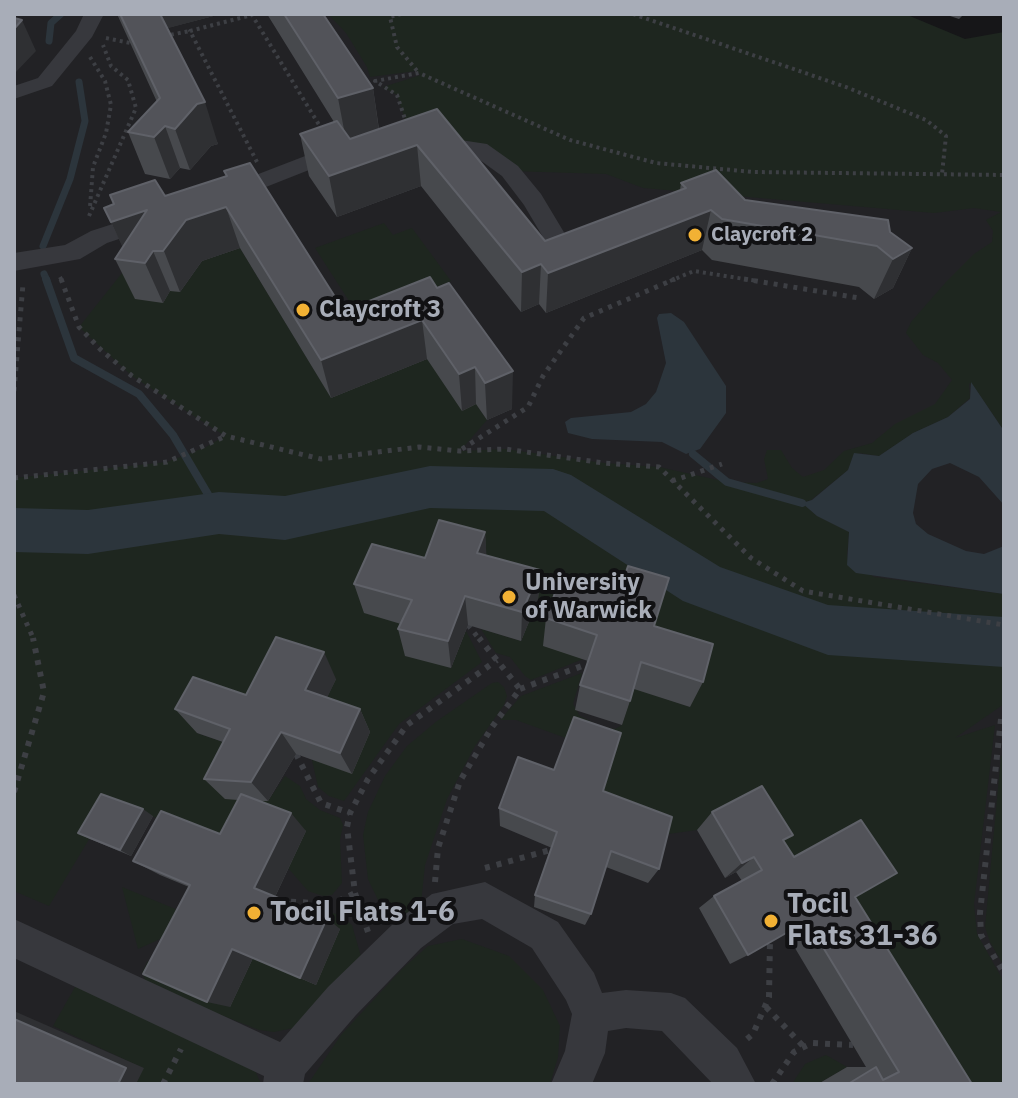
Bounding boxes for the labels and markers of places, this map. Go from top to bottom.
place label: Claycroft 2 [711,223,813,247]
marker: Claycroft 2 [686,226,704,244]
place label: Claycroft 3 [319,296,441,324]
marker: Claycroft 3 [294,301,312,319]
place label: University of Warwick [525,569,652,625]
marker: University of Warwick [500,588,518,606]
place label: Tocil Flats 31-36 [787,888,938,954]
place label: Tocil Flats 1-6 [270,896,455,930]
marker: Tocil Flats 1-6 [245,904,263,922]
marker: Tocil Flats 31-36 [762,912,780,930]

